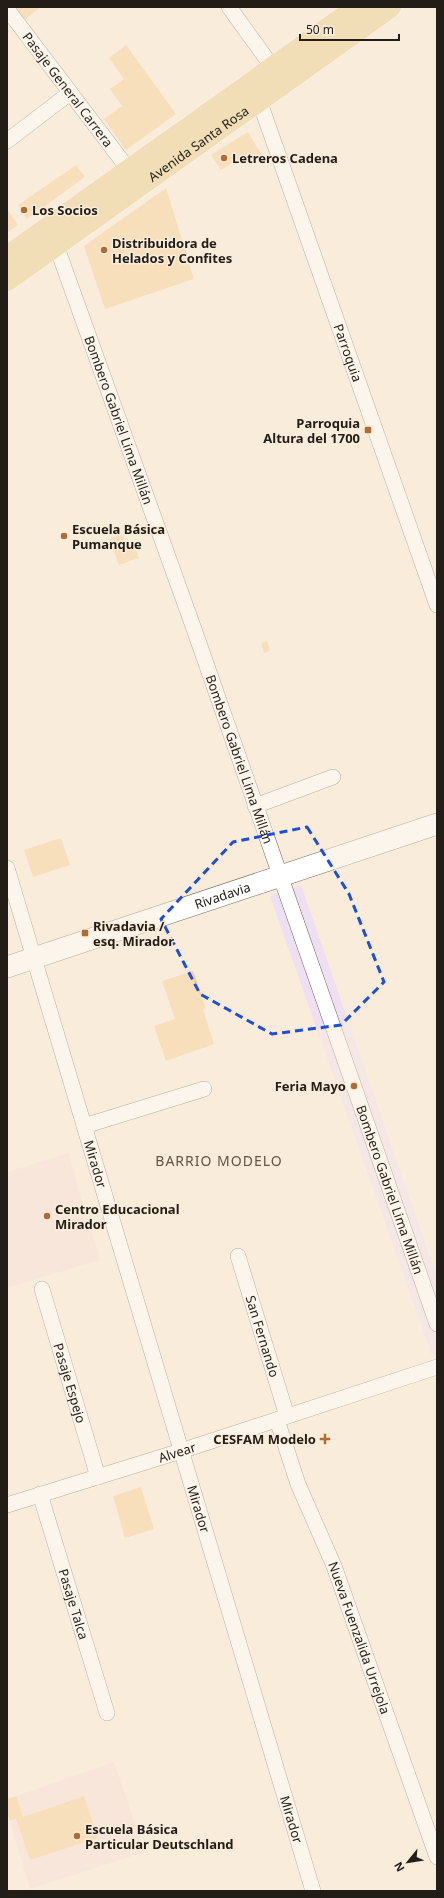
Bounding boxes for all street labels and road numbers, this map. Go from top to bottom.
street label: Pasaje General Carrera [19,28,117,151]
street label: Avenida Santa Rosa [144,102,252,186]
street label: Parroquia [330,321,367,384]
street label: Bombero Gabriel Lima Millán [80,333,157,507]
street label: Bombero Gabriel Lima Millán [202,672,277,846]
street label: Rivadavia [192,878,253,913]
street label: Bombero Gabriel Lima Millán [352,1103,428,1277]
street label: Mirador [80,1138,111,1191]
street label: San Fernando [242,1293,284,1380]
street label: Pasaje Espejo [50,1341,90,1425]
street label: Alvear [156,1438,199,1467]
street label: Mirador [183,1483,215,1536]
street label: Nueva Fuenzalida Urrejola [324,1559,395,1716]
street label: Pasaje Talca [54,1566,93,1642]
street label: Mirador [276,1793,307,1846]

